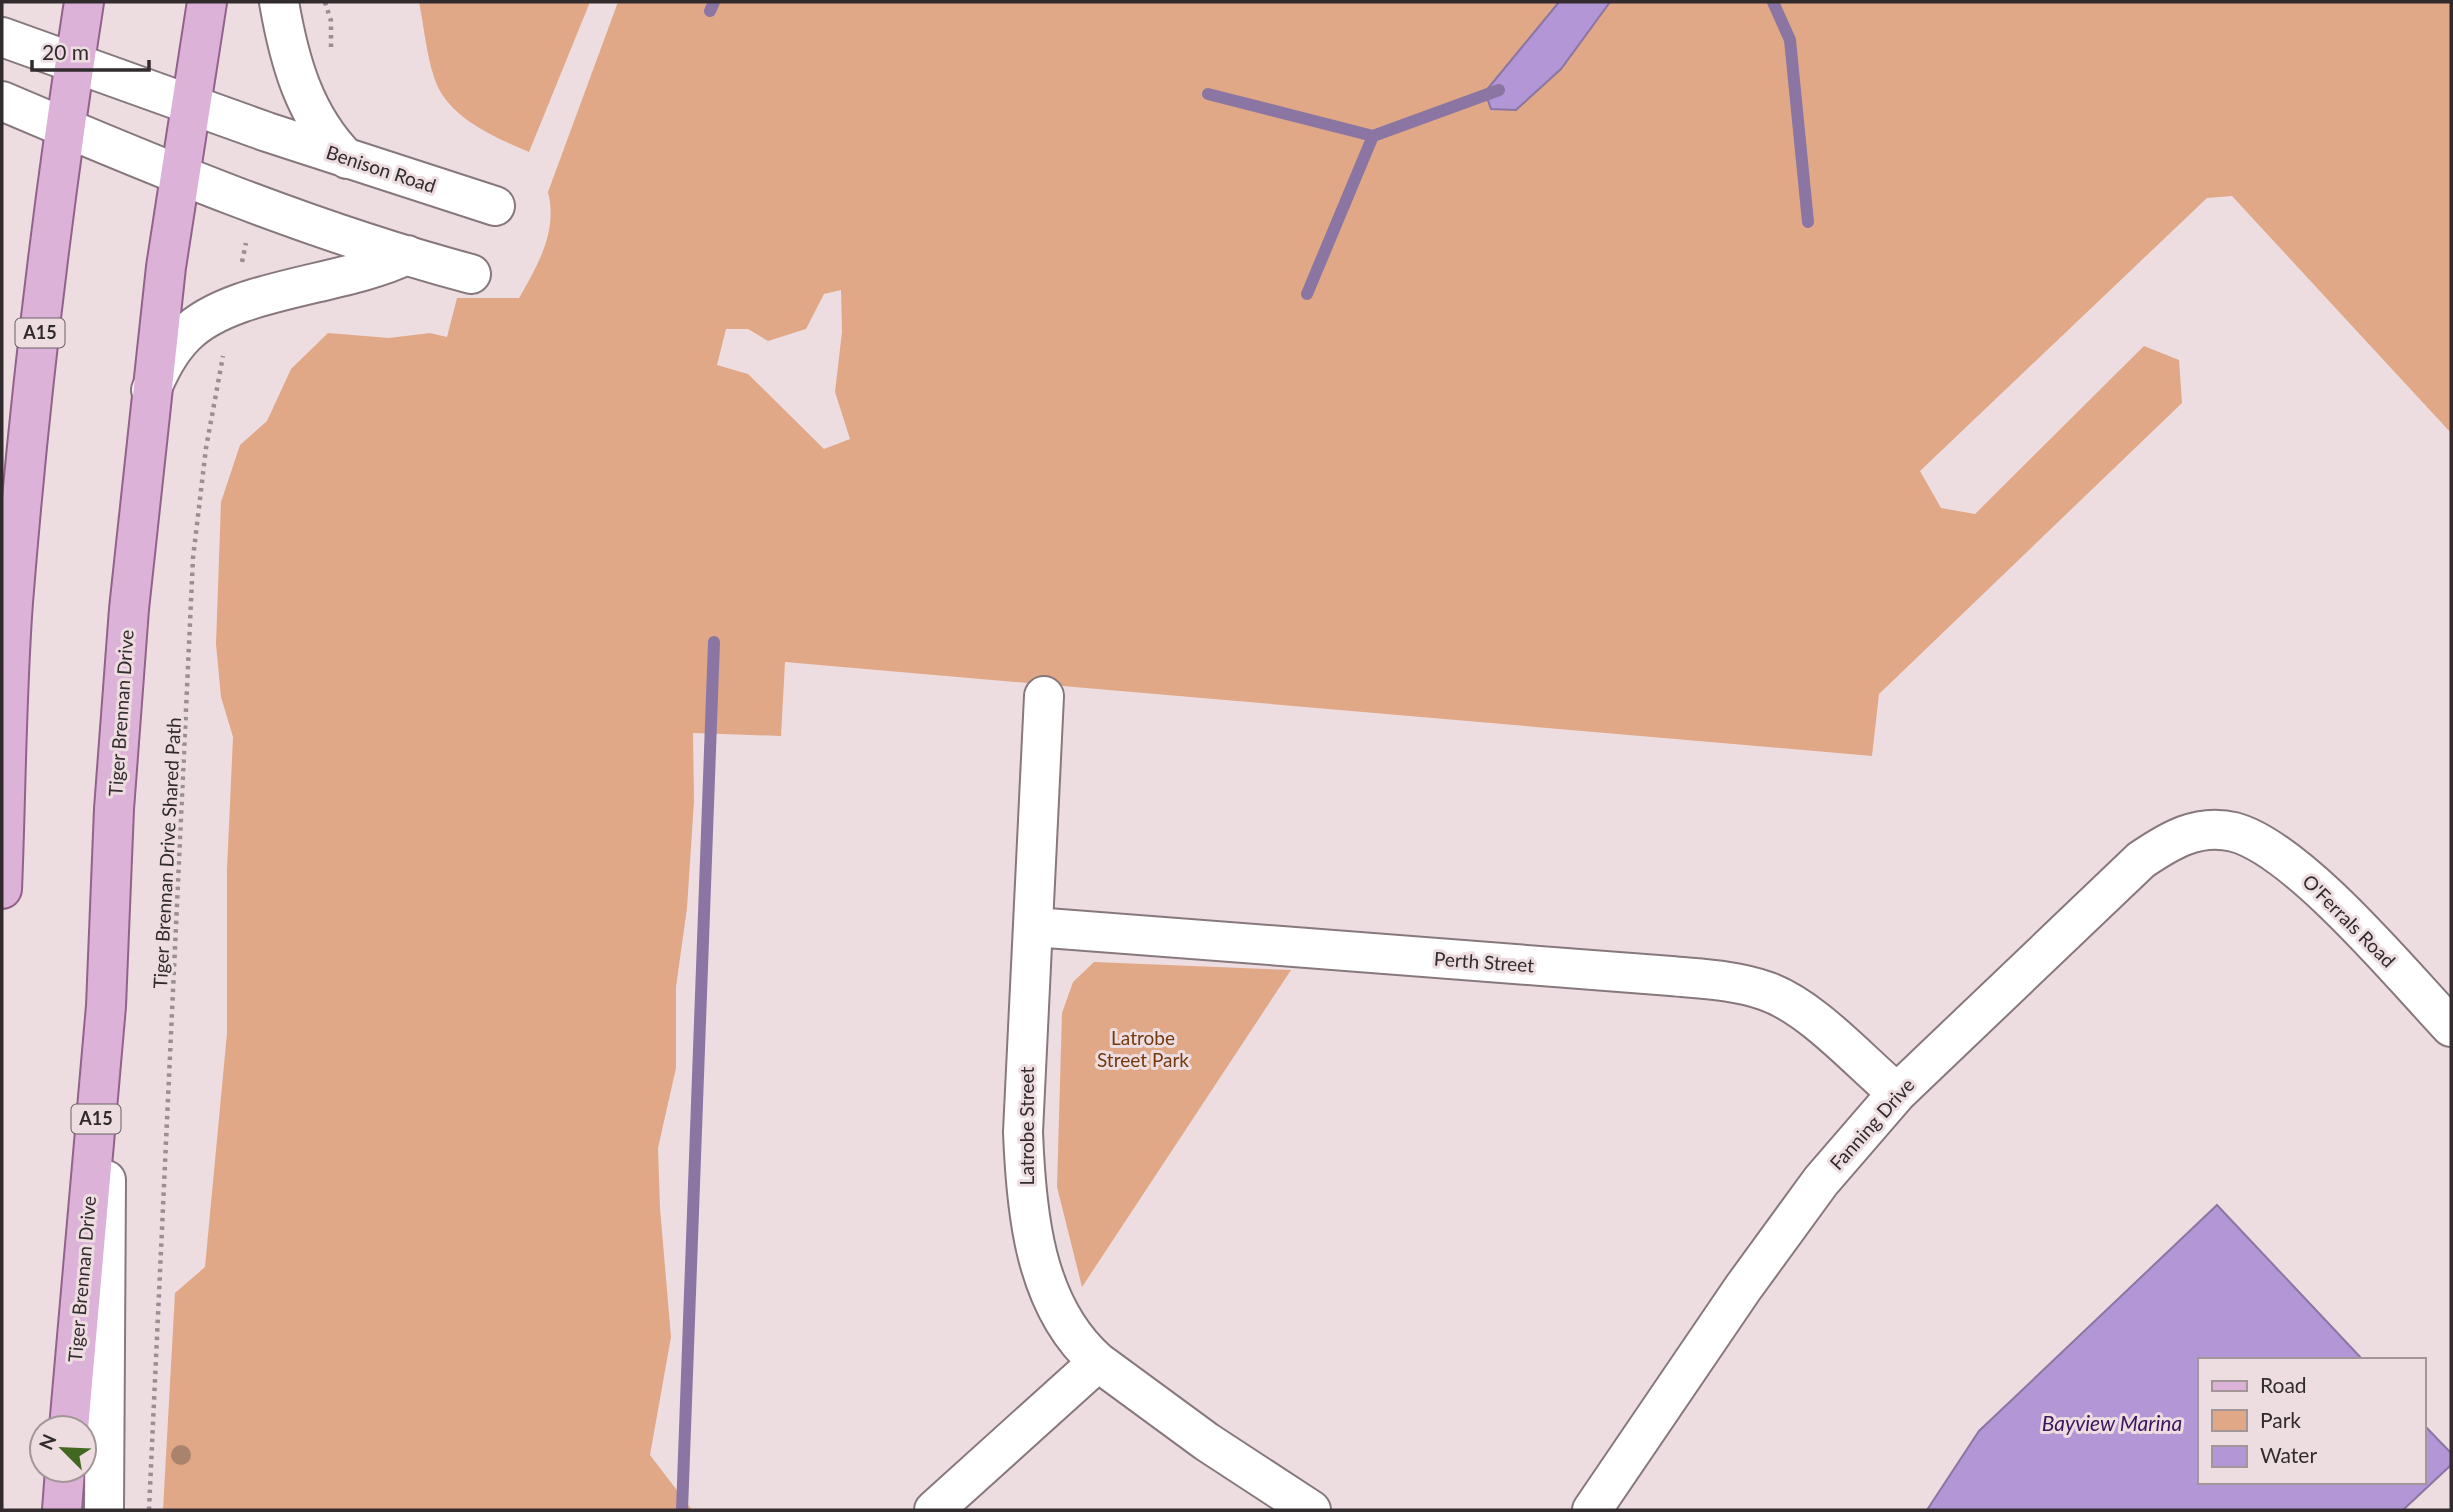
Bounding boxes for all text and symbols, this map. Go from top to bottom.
scale bar [32,28,149,72]
text: 20 m [42,39,89,64]
street label: Benison Road [323,140,439,197]
road number: A15 [16,318,64,348]
street label: Tiger Brennan Drive [103,629,138,797]
street label: Tiger Brennan Drive Shared Path [148,717,185,989]
street label: O'Ferrals Road [2298,869,2401,972]
street label: Perth Street [1433,947,1535,976]
park label: Latrobe Street Park [1097,1026,1189,1071]
street label: Latrobe Street [1015,1066,1038,1185]
street label: Fanning Drive [1825,1073,1919,1174]
road number: A15 [72,1104,120,1134]
street label: Tiger Brennan Drive [63,1195,100,1363]
legend [2198,1358,2425,1484]
text: Road [2260,1372,2307,1397]
text: Park [2260,1407,2301,1432]
water label: Bayview Marina [2042,1410,2182,1435]
north arrow [28,1414,98,1484]
text: N [34,1431,60,1453]
text: Water [2260,1442,2317,1467]

